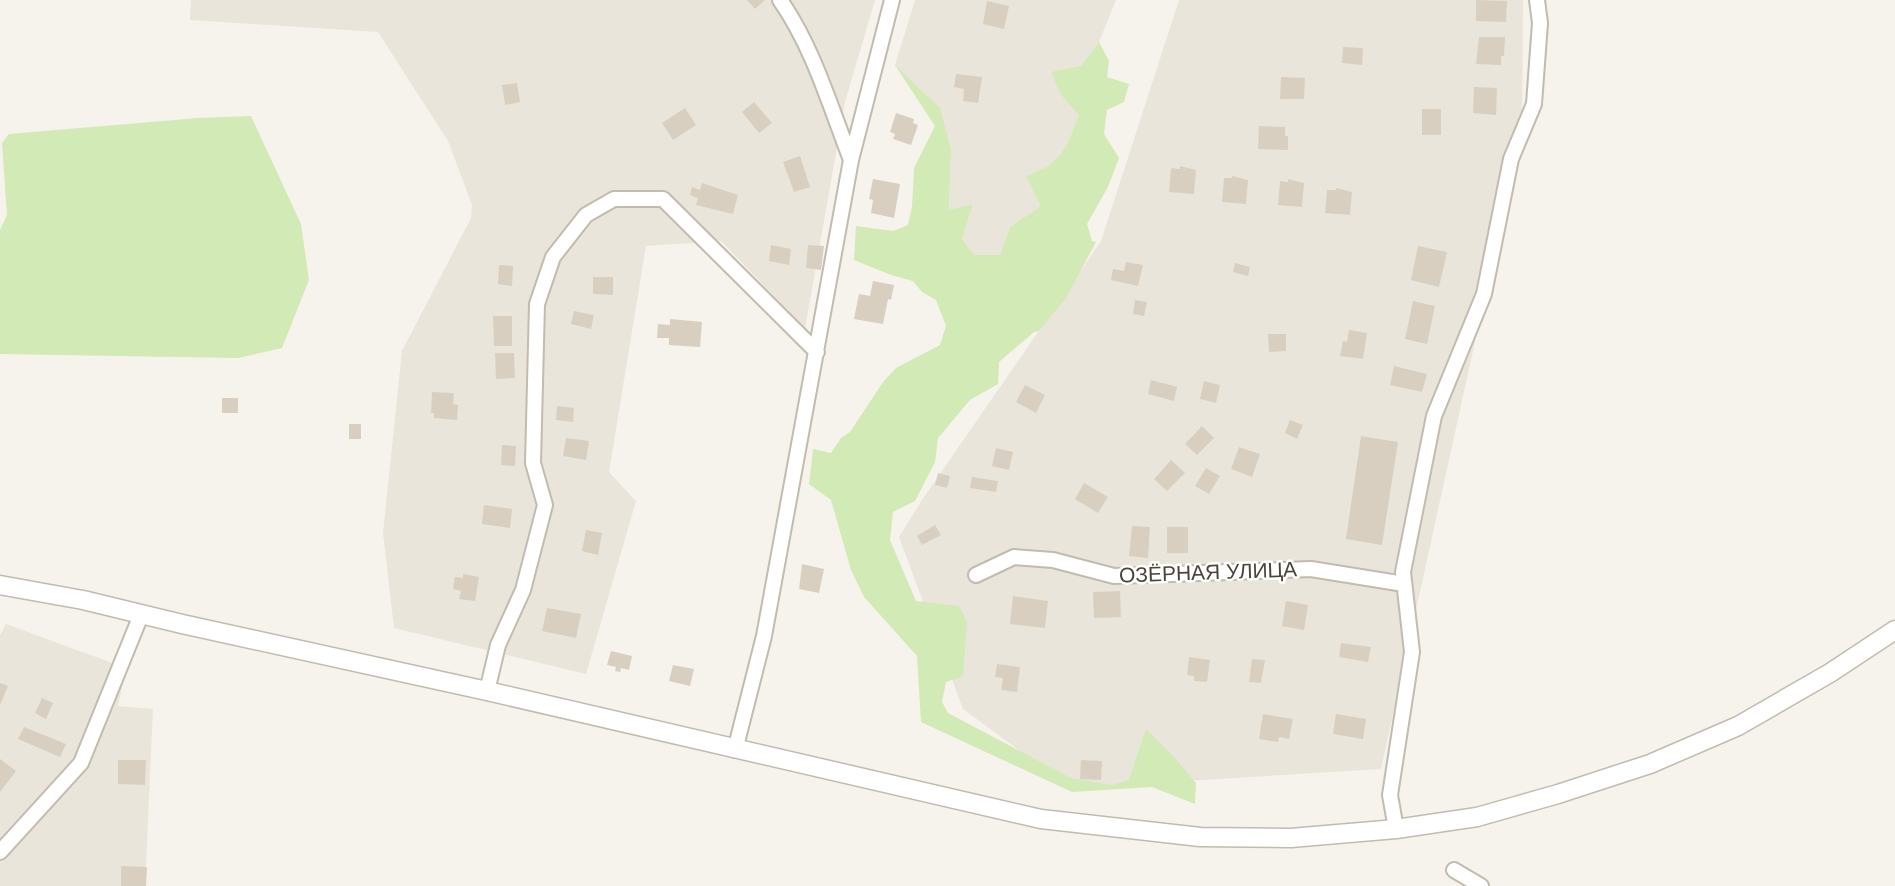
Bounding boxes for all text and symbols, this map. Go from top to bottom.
street label: ОЗЁРНАЯ УЛИЦА [1119,557,1297,587]

